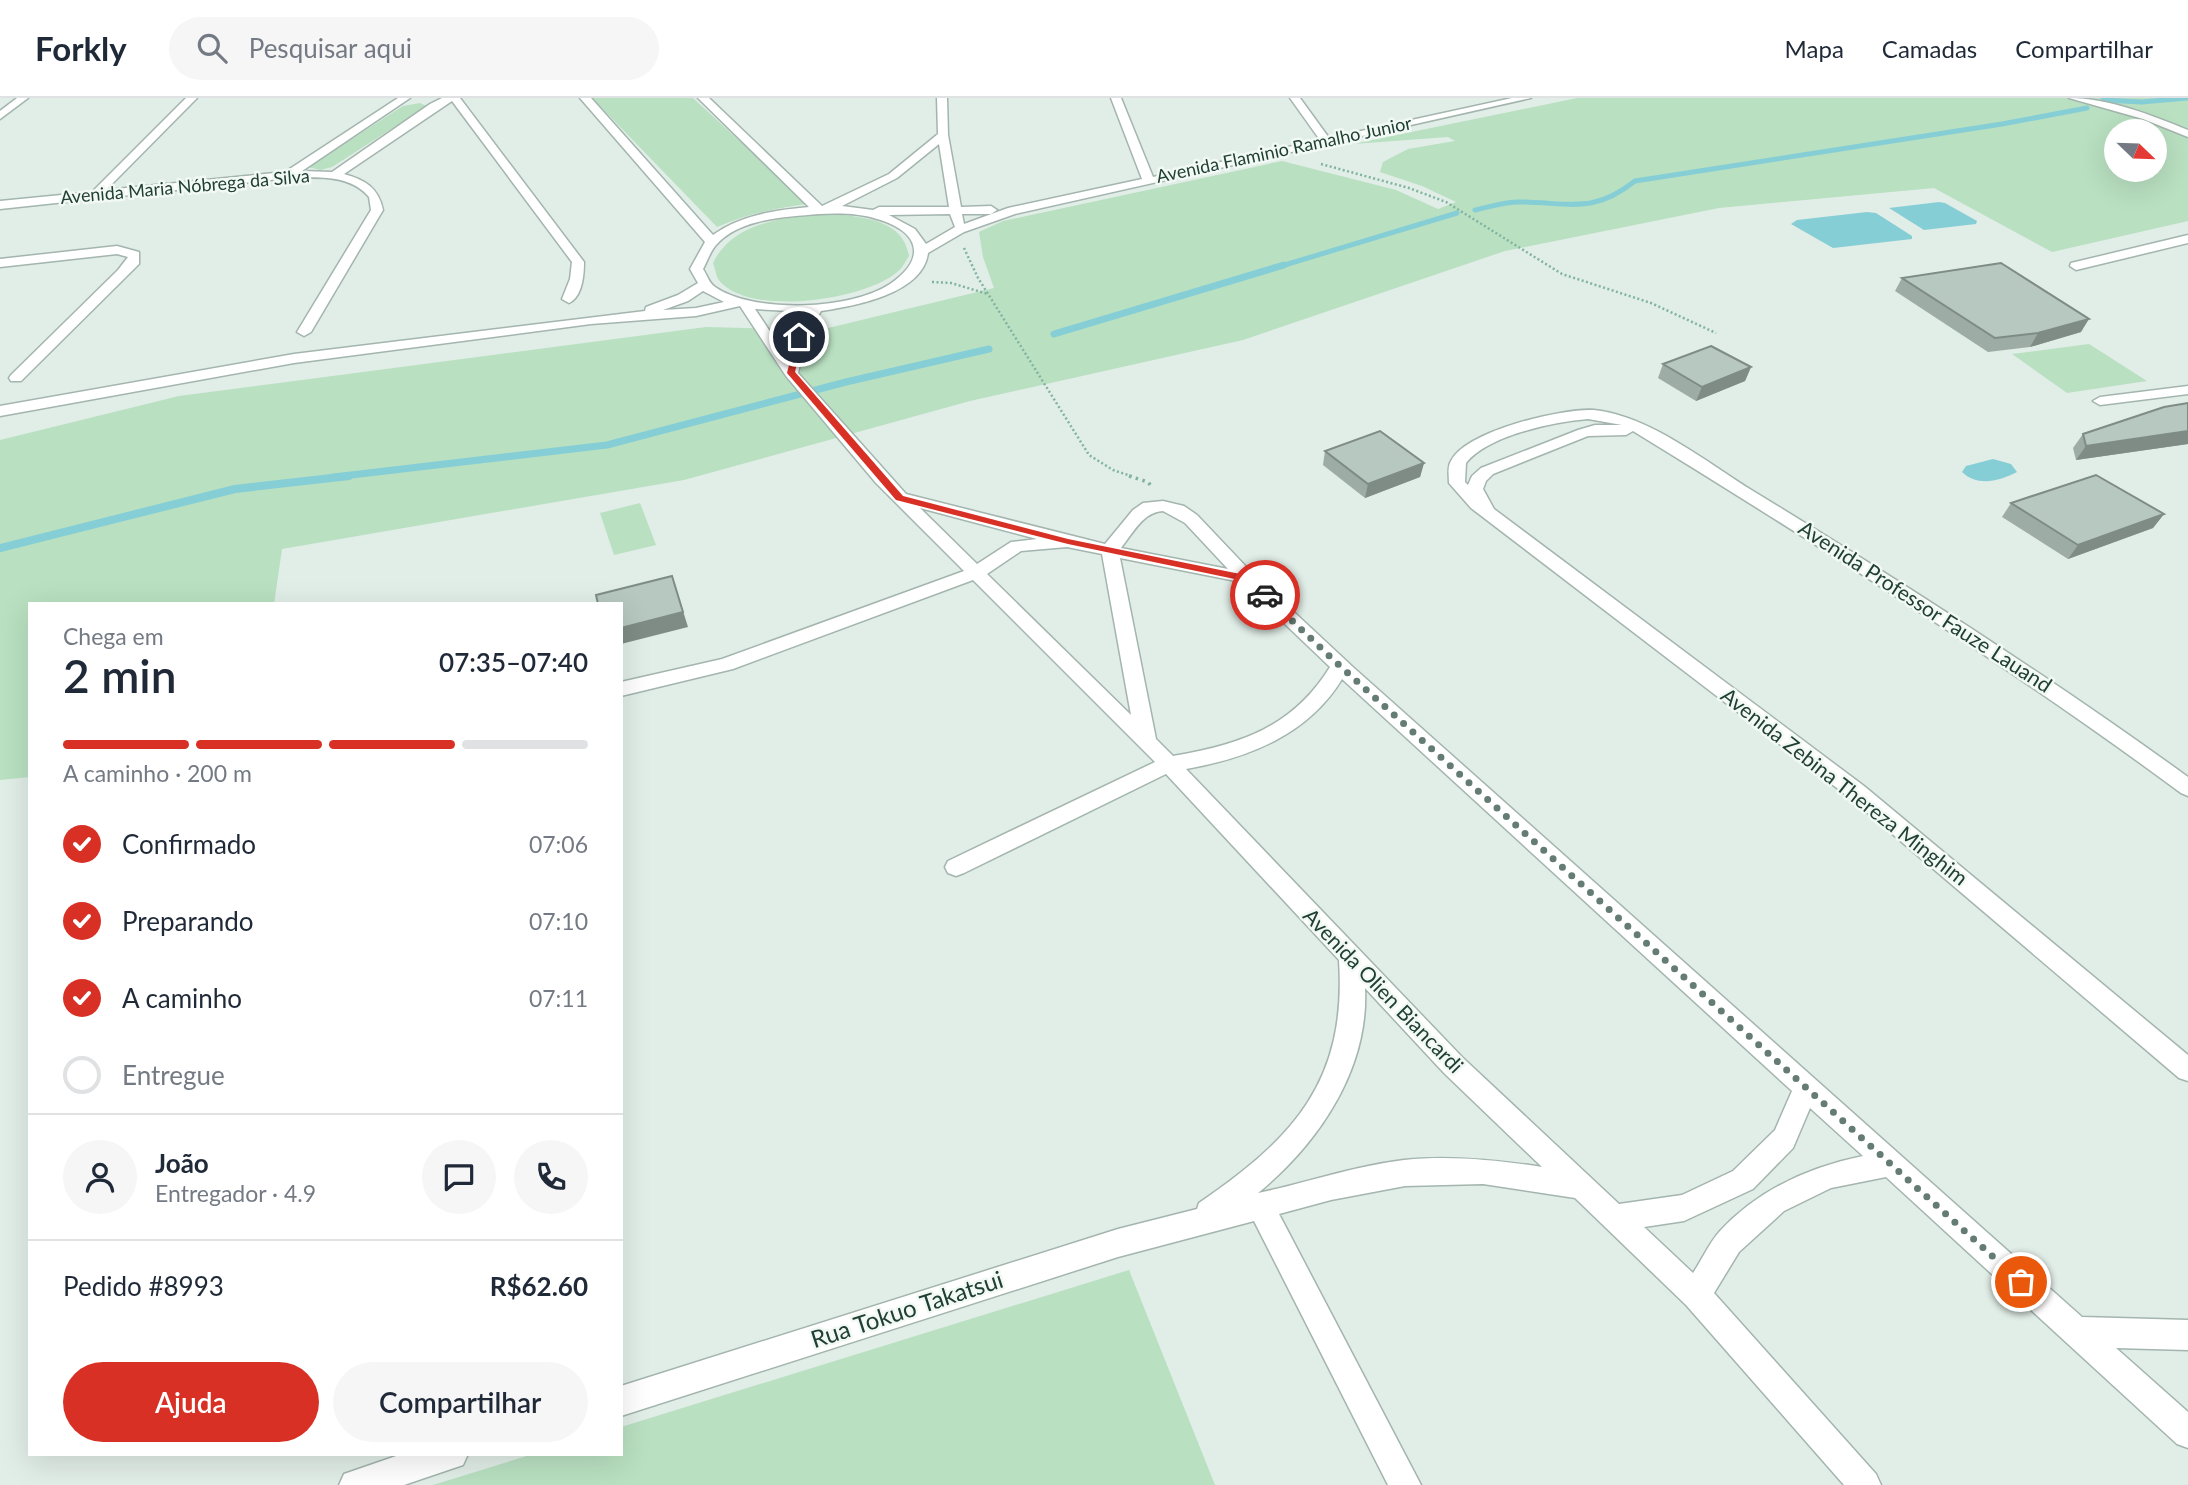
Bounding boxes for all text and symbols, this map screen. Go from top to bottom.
search box [169,17,659,80]
text: Forkly [35,28,127,68]
icon: search [193,29,231,67]
text: Pesquisar aqui [249,32,412,64]
text: Mapa [1785,34,1844,63]
text: Camadas [1882,34,1977,63]
text: Compartilhar [2015,34,2153,63]
street label: Avenida Flaminio Ramalho Junior [1154,111,1414,187]
north arrow [2104,119,2166,182]
map controls [2104,119,2167,182]
street label: Avenida Maria Nóbrega da Silva [59,164,310,208]
pin [769,307,829,367]
icon: home [780,318,818,356]
street label: Avenida Professor Fauze Lauand [1795,515,2057,697]
courier [1230,560,1300,630]
icon: car [1246,576,1284,614]
text: Chega em [63,622,164,650]
text: 07:35–07:40 [439,646,588,678]
text: 2 min [63,648,177,703]
street label: Avenida Zebina Thereza Minghim [1717,682,1973,890]
text: A caminho · 200 m [63,759,252,787]
icon: check [63,825,101,863]
text: Confirmado [122,828,256,860]
text: 07:06 [529,830,588,858]
icon: check [63,902,101,940]
street label: Avenida Olien Biancardi [1299,902,1469,1077]
text: Preparando [122,905,254,937]
text: 07:10 [529,907,588,935]
icon: check [63,979,101,1017]
text: A caminho [122,982,242,1014]
text: 07:11 [529,984,588,1012]
text: Entregue [122,1059,225,1091]
button: person [63,1140,137,1214]
button: chat [422,1140,496,1214]
button: phone [514,1140,588,1214]
text: João [155,1147,209,1179]
text: Entregador · 4.9 [155,1179,316,1207]
pin [1991,1252,2051,1312]
icon: bag [2002,1263,2040,1301]
street label: Rua Tokuo Takatsui [807,1264,1006,1353]
text: Pedido #8993 [63,1270,224,1302]
text: R$62.60 [490,1270,588,1302]
button: Ajuda [63,1362,319,1442]
button: Compartilhar [333,1362,588,1442]

